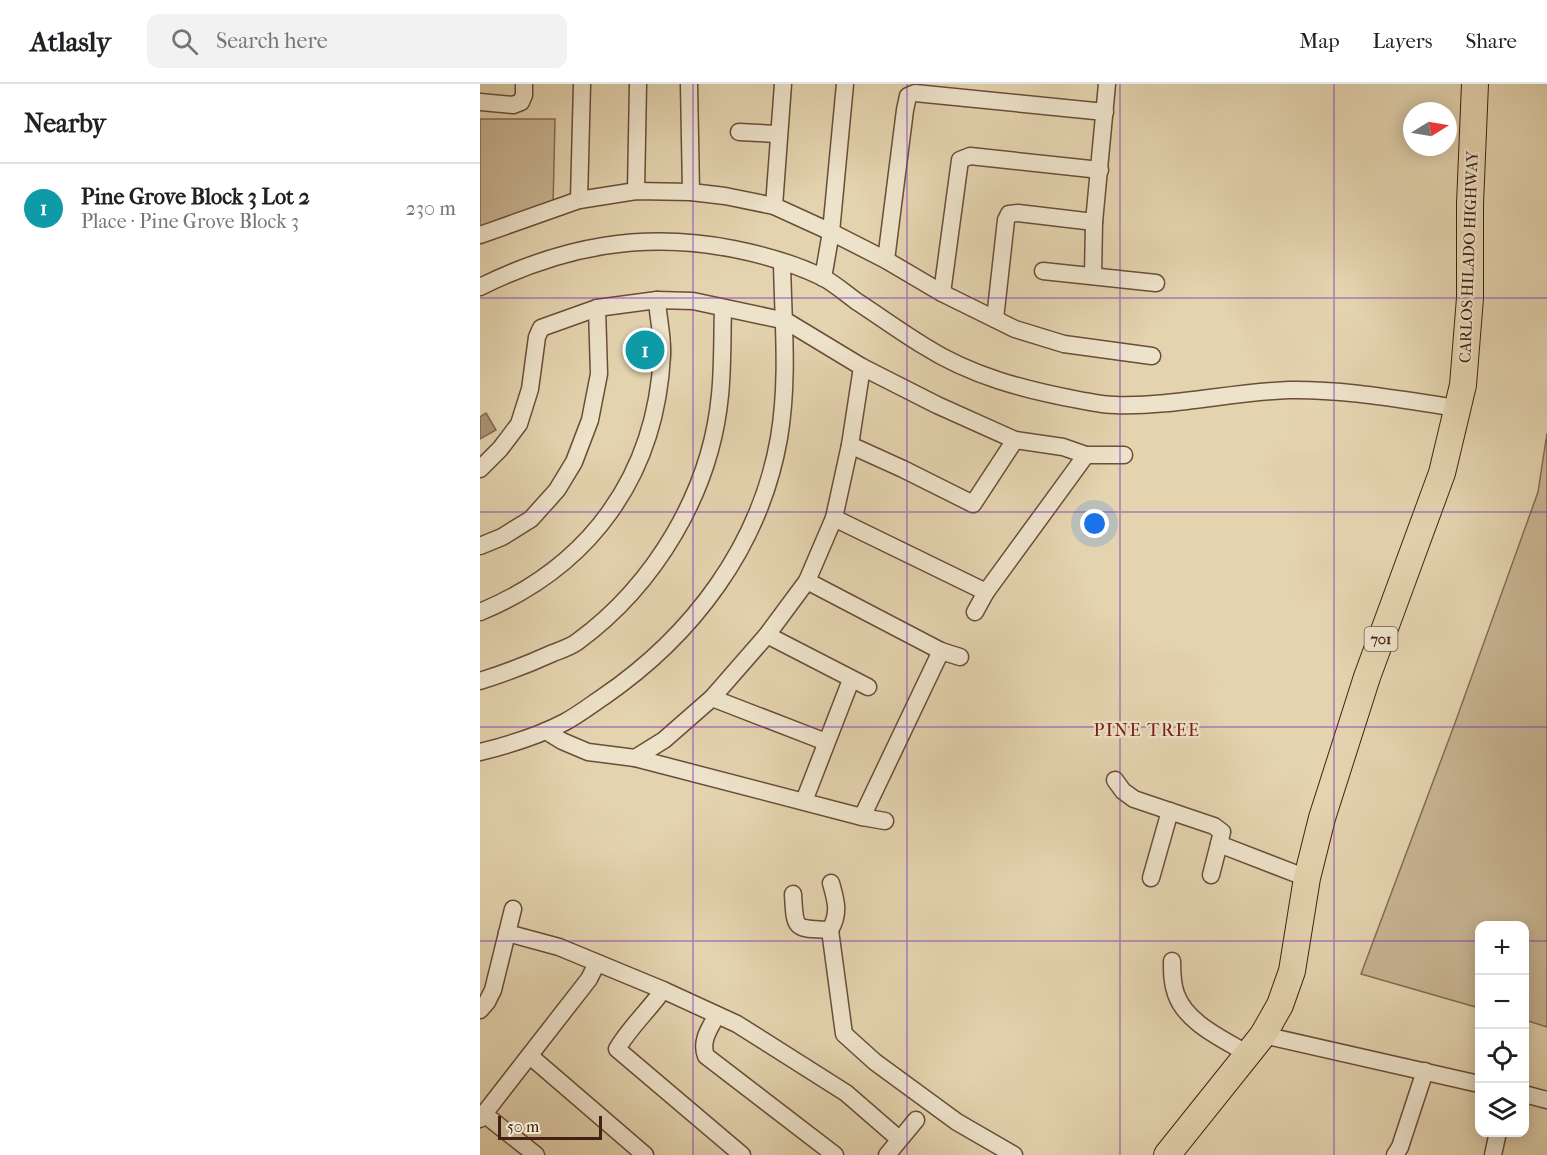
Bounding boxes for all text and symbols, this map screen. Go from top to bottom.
search box [147,14,567,68]
text: Atlasly [30,25,111,58]
icon: search [168,25,201,58]
text: Search here [216,28,328,54]
text: Map [1299,29,1340,53]
text: Layers [1373,29,1432,53]
text: Share [1465,29,1517,53]
north arrow [1403,102,1457,156]
text: Nearby [24,108,106,139]
street label: CARLOS HILADO HIGHWAY [1455,149,1482,363]
text: Pine Grove Block 3 Lot 2 [81,184,310,210]
text: 1 [40,197,47,220]
text: 230 m [406,197,456,220]
text: Place · Pine Grove Block 3 [81,210,299,233]
pin: 1 [626,328,664,372]
your location [1080,509,1109,538]
road number: 701 [1364,627,1398,651]
district label: PINE TREE [1094,720,1200,741]
map controls [1475,921,1529,1137]
button: + [1475,921,1529,975]
button: − [1475,975,1529,1029]
button: locate [1475,1029,1529,1083]
button: layers [1475,1083,1529,1137]
scale bar [498,1113,602,1140]
text: 50 m [507,1117,539,1136]

